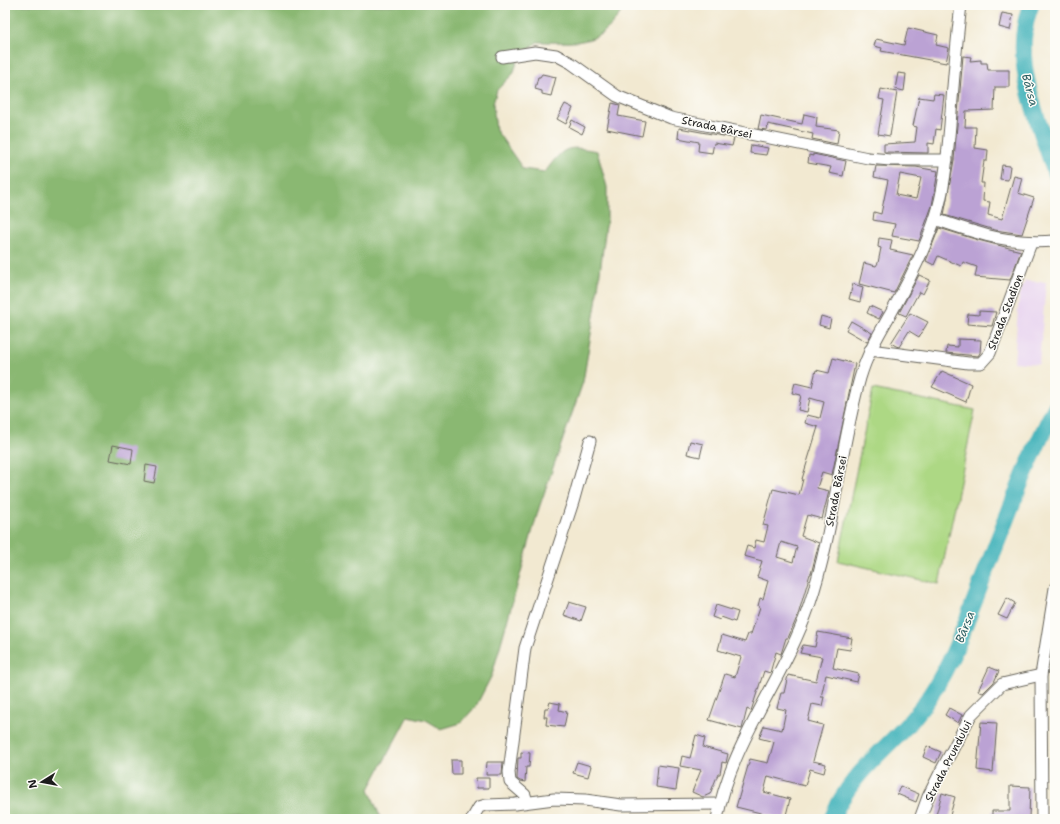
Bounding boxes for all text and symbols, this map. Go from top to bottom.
water label: Bârsa [1018,72,1042,108]
street label: Strada Bârsei [680,113,754,142]
street label: Strada Stadion [984,272,1027,352]
street label: Strada Bârsei [822,454,851,528]
water label: Bârsa [952,609,978,645]
street label: Strada Prundului [921,718,975,804]
north arrow [22,762,62,802]
text: N [24,778,41,790]

